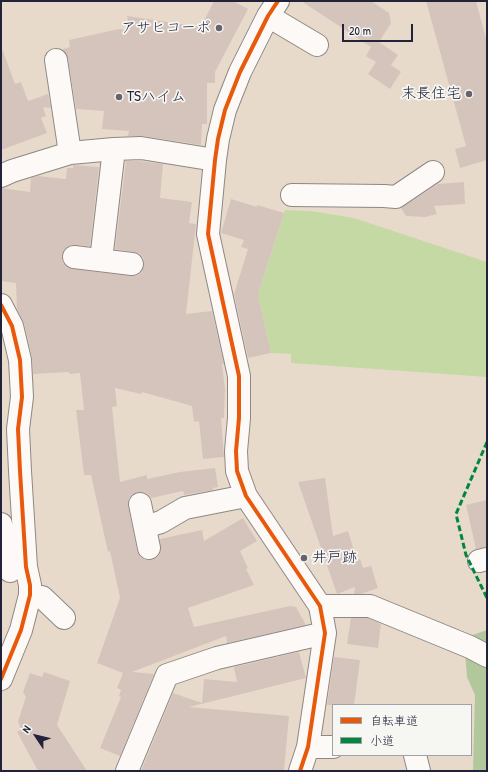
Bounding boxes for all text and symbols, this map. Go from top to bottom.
scale bar [344,16,415,42]
place label: アサヒコーポ [121,19,211,37]
text: 20 m [349,22,371,39]
marker: アサヒコーポ [214,23,224,33]
place label: 末長住宅 [401,85,461,103]
place label: TSハイム [127,88,186,106]
marker: 末長住宅 [464,89,474,99]
marker: TSハイム [114,92,124,102]
place label: 井戸跡 [312,549,357,567]
marker: 井戸跡 [299,553,309,563]
legend [332,704,472,756]
text: 自転車道 [370,712,418,729]
north arrow [16,716,56,756]
text: N [19,723,34,736]
text: 小道 [370,732,394,749]

